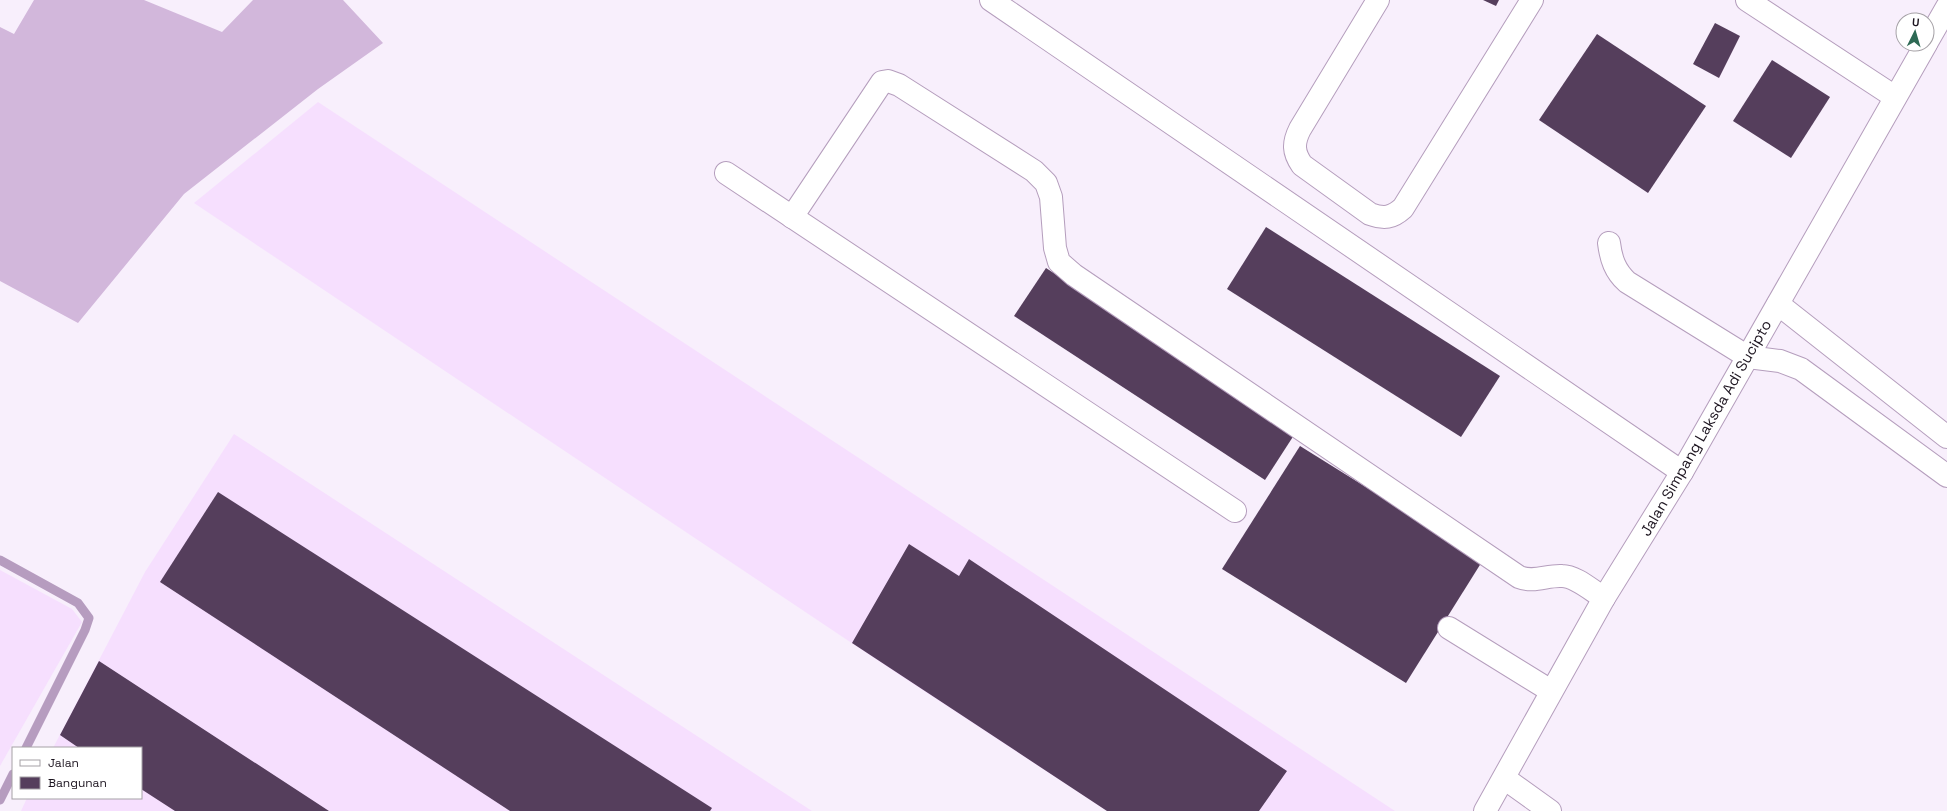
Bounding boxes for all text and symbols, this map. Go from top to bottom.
north arrow [1895,12,1935,52]
text: U [1912,15,1920,29]
street label: Jalan Simpang Laksda Adi Sucipto [1636,316,1775,539]
legend [12,747,142,799]
text: Jalan [48,755,79,771]
text: Bangunan [48,775,107,791]

